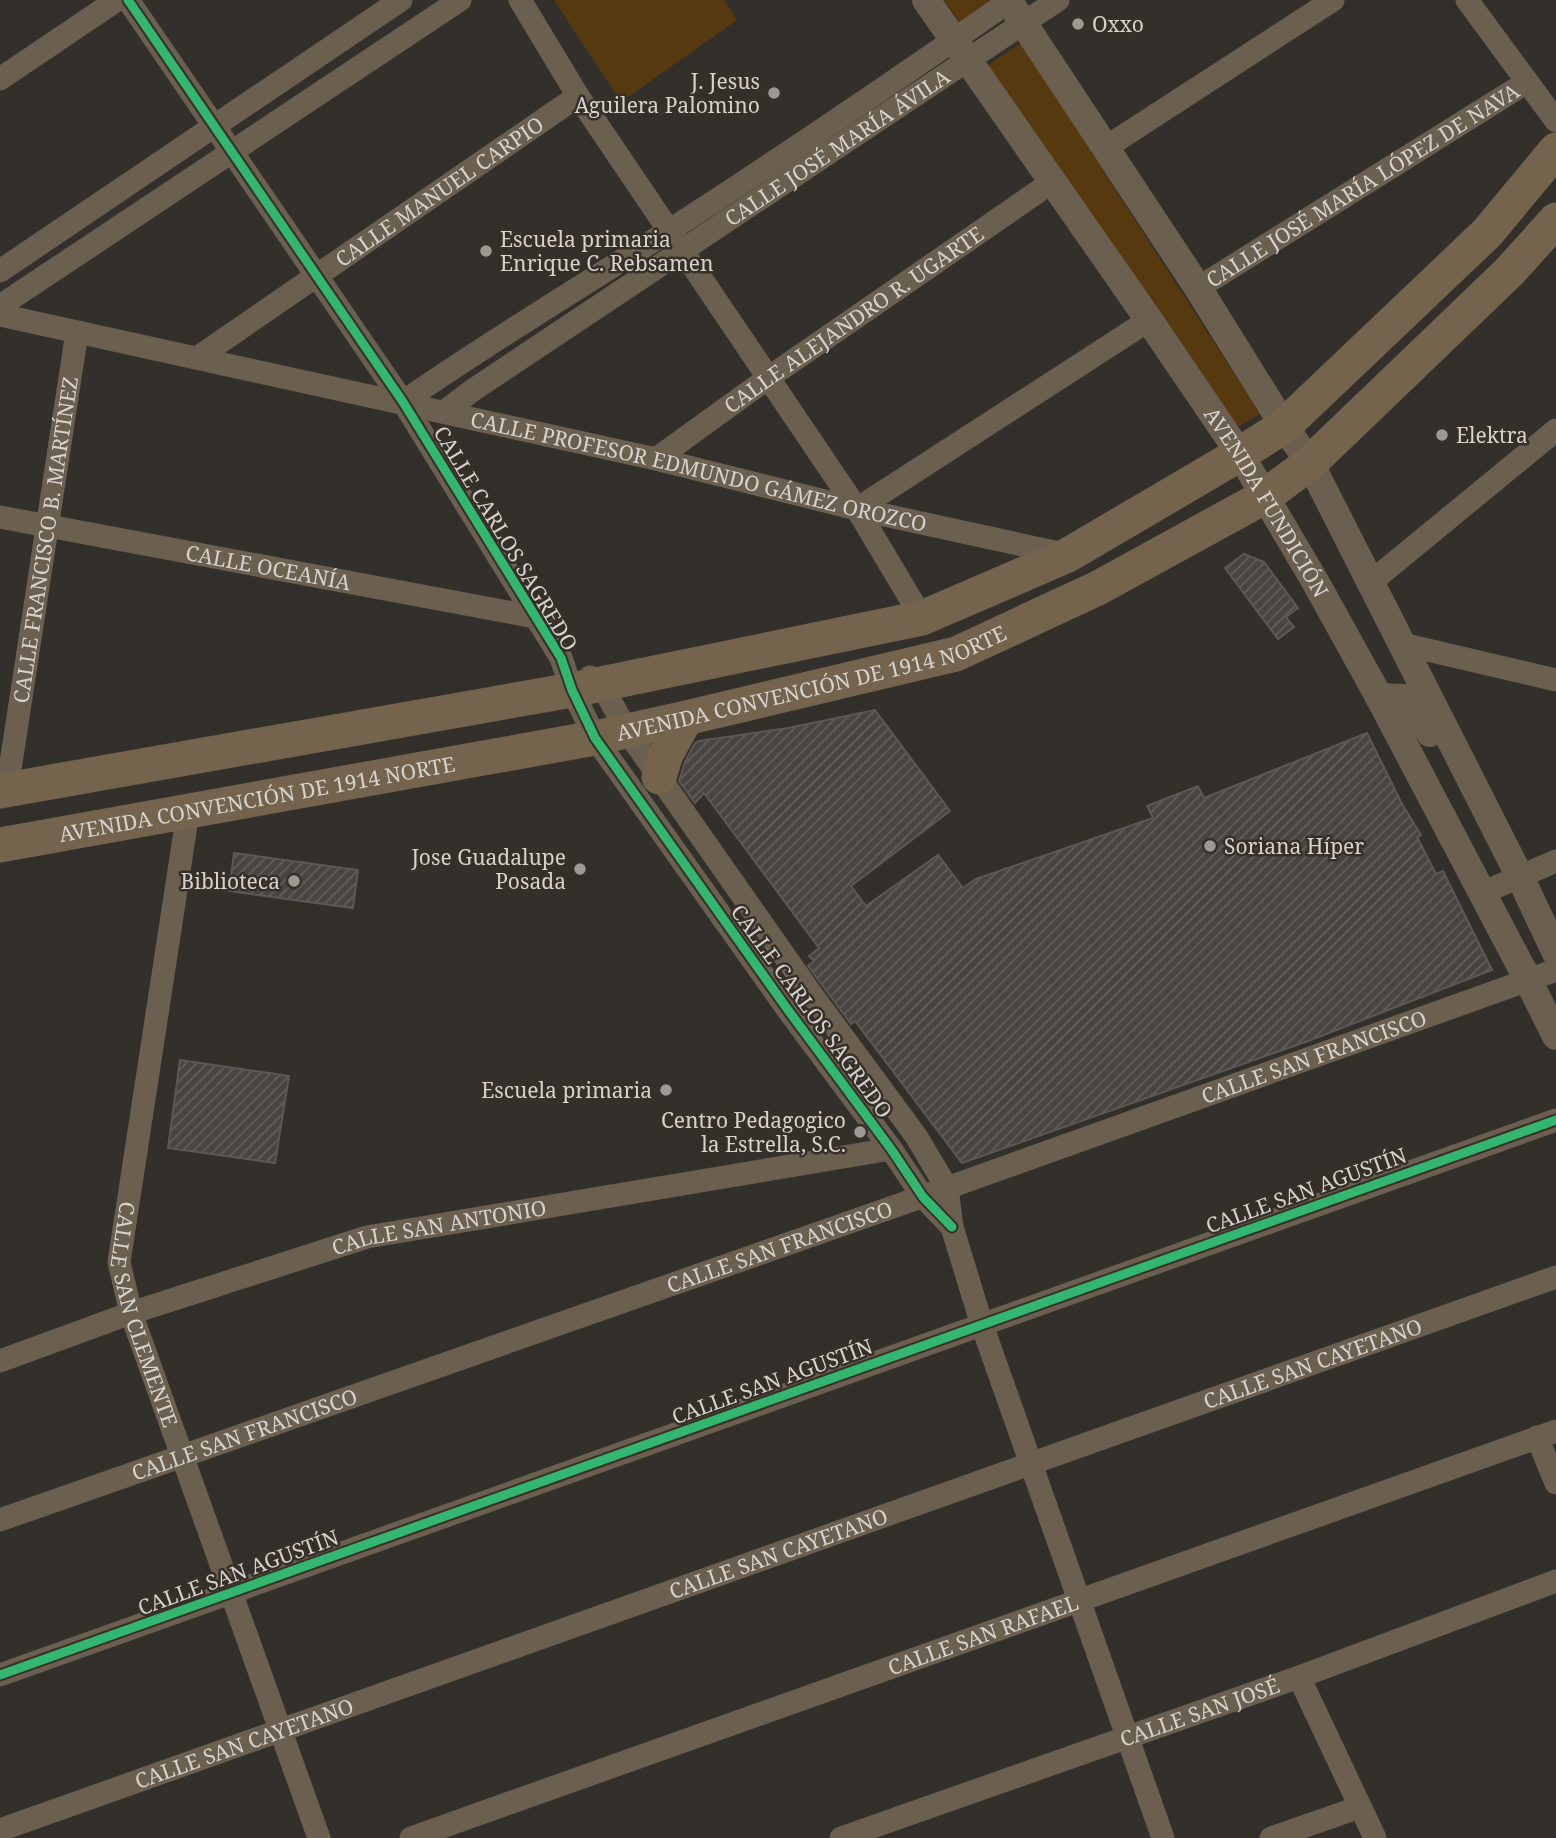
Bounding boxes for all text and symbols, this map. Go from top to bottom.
place label: Oxxo [1092,10,1144,38]
marker: Oxxo [1070,16,1086,32]
street label: CALLE JOSÉ MARÍA ÁVILA [719,62,955,232]
place label: J. Jesus Aguilera Palomino [574,67,760,119]
street label: CALLE JOSÉ MARÍA LÓPEZ DE NAVA [1201,76,1525,294]
marker: J. Jesus Aguilera Palomino [766,85,782,101]
street label: CALLE MANUEL CARPIO [329,110,549,273]
street label: CALLE ALEJANDRO R. UGARTE [718,219,989,419]
place label: Escuela primaria Enrique C. Rebsamen [500,225,714,277]
marker: Escuela primaria Enrique C. Rebsamen [478,243,494,259]
street label: CALLE FRANCISCO B. MARTÍNEZ [6,375,84,705]
street label: AVENIDA FUNDICIÓN [1198,401,1335,602]
street label: CALLE PROFESOR EDMUNDO GÁMEZ OROZCO [468,405,929,538]
street label: CALLE CARLOS SAGREDO [428,420,584,656]
place label: Elektra [1456,421,1528,449]
marker: Elektra [1434,427,1450,443]
street label: CALLE OCEANÍA [183,538,353,596]
street label: AVENIDA CONVENCIÓN DE 1914 NORTE [614,619,1011,747]
street label: AVENIDA CONVENCIÓN DE 1914 NORTE [57,749,457,848]
place label: Soriana Híper [1224,832,1364,860]
marker: Soriana Híper [1202,838,1218,854]
place label: Jose Guadalupe Posada [410,843,566,895]
marker: Jose Guadalupe Posada [572,861,588,877]
place label: Biblioteca [181,867,280,895]
marker: Biblioteca [286,873,302,889]
street label: CALLE CARLOS SAGREDO [725,899,899,1123]
street label: CALLE SAN FRANCISCO [1197,1004,1430,1110]
place label: Escuela primaria [481,1076,652,1104]
marker: Escuela primaria [658,1082,674,1098]
place label: Centro Pedagogico la Estrella, S.C. [661,1106,846,1158]
marker: Centro Pedagogico la Estrella, S.C. [852,1124,868,1140]
street label: CALLE SAN AGUSTÍN [1202,1141,1410,1239]
street label: CALLE SAN ANTONIO [328,1193,548,1262]
street label: CALLE SAN FRANCISCO [663,1194,896,1299]
street label: CALLE SAN CLEMENTE [104,1199,185,1431]
street label: CALLE SAN CAYETANO [1199,1312,1426,1415]
street label: CALLE SAN AGUSTÍN [668,1332,876,1430]
street label: CALLE SAN FRANCISCO [128,1382,361,1487]
street label: CALLE SAN CAYETANO [665,1502,892,1605]
street label: CALLE SAN AGUSTÍN [134,1523,342,1621]
street label: CALLE SAN RAFAEL [884,1588,1082,1681]
street label: CALLE SAN JOSÉ [1116,1671,1283,1753]
street label: CALLE SAN CAYETANO [131,1692,357,1795]

